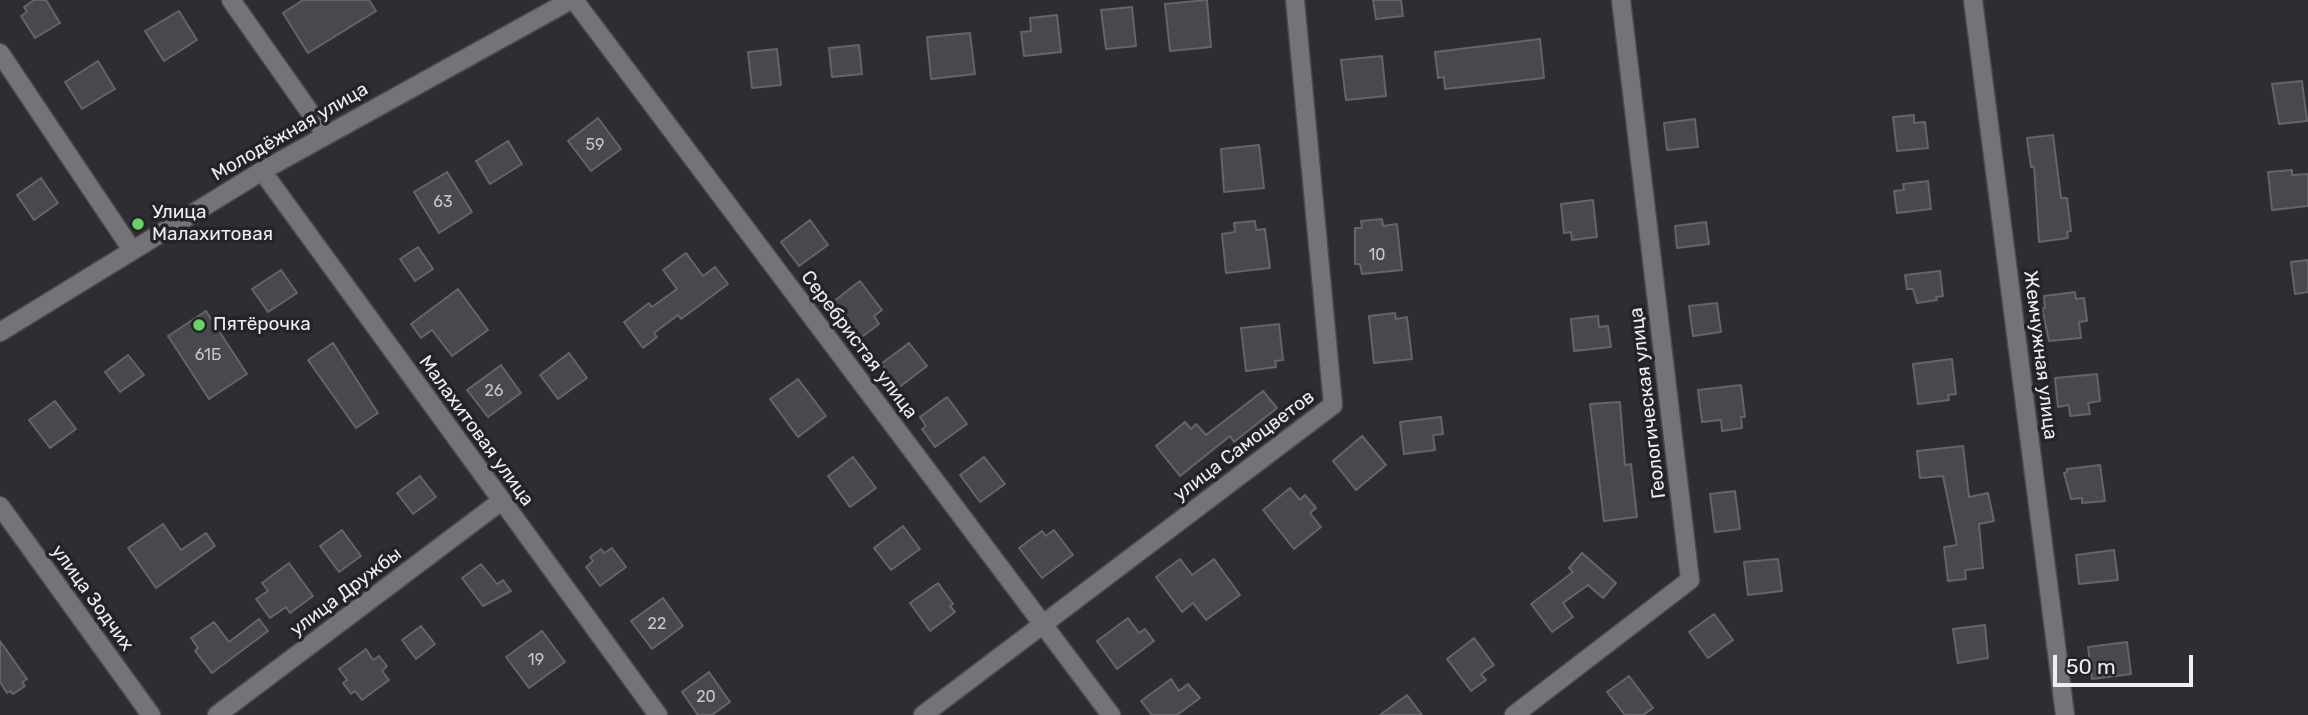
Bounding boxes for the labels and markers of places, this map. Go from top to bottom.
place label: Улица Малахитовая [152,202,273,246]
marker: Улица Малахитовая [130,216,146,232]
place label: Пятёрочка [213,314,311,336]
marker: Пятёрочка [191,317,207,333]

